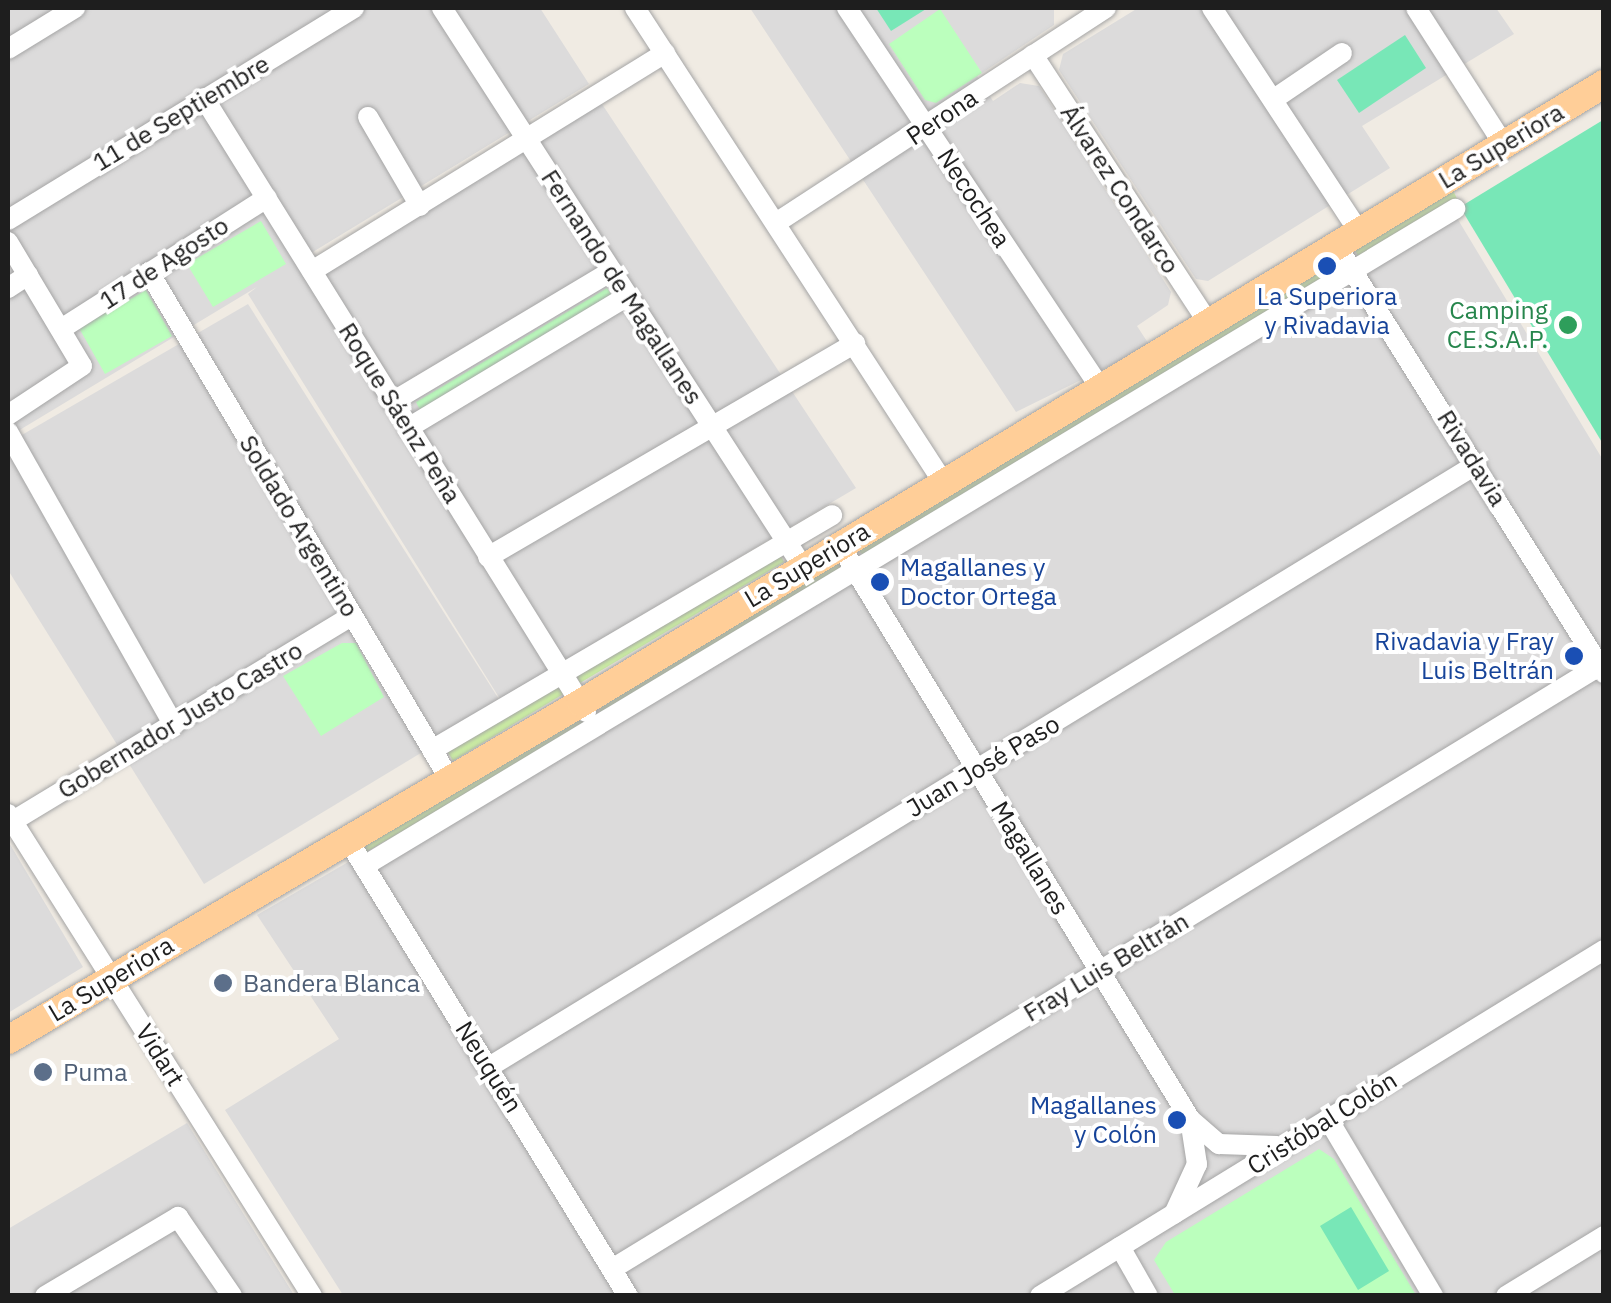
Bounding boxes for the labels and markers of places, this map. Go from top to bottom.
marker: La Superiora y Rivadavia [1316,255,1338,277]
place label: La Superiora y Rivadavia [1257,282,1397,341]
place label: Camping CE.S.A.P. [1447,296,1548,355]
marker: Camping CE.S.A.P. [1557,314,1579,336]
place label: Magallanes y Doctor Ortega [900,553,1057,612]
marker: Magallanes y Doctor Ortega [869,571,891,593]
place label: Rivadavia y Fray Luis Beltrán [1374,627,1554,686]
marker: Rivadavia y Fray Luis Beltrán [1563,645,1585,667]
place label: Bandera Blanca [243,968,420,998]
marker: Bandera Blanca [212,972,234,994]
place label: Puma [63,1057,128,1087]
marker: Puma [32,1061,54,1083]
place label: Magallanes y Colón [1030,1091,1157,1150]
marker: Magallanes y Colón [1166,1109,1188,1131]

